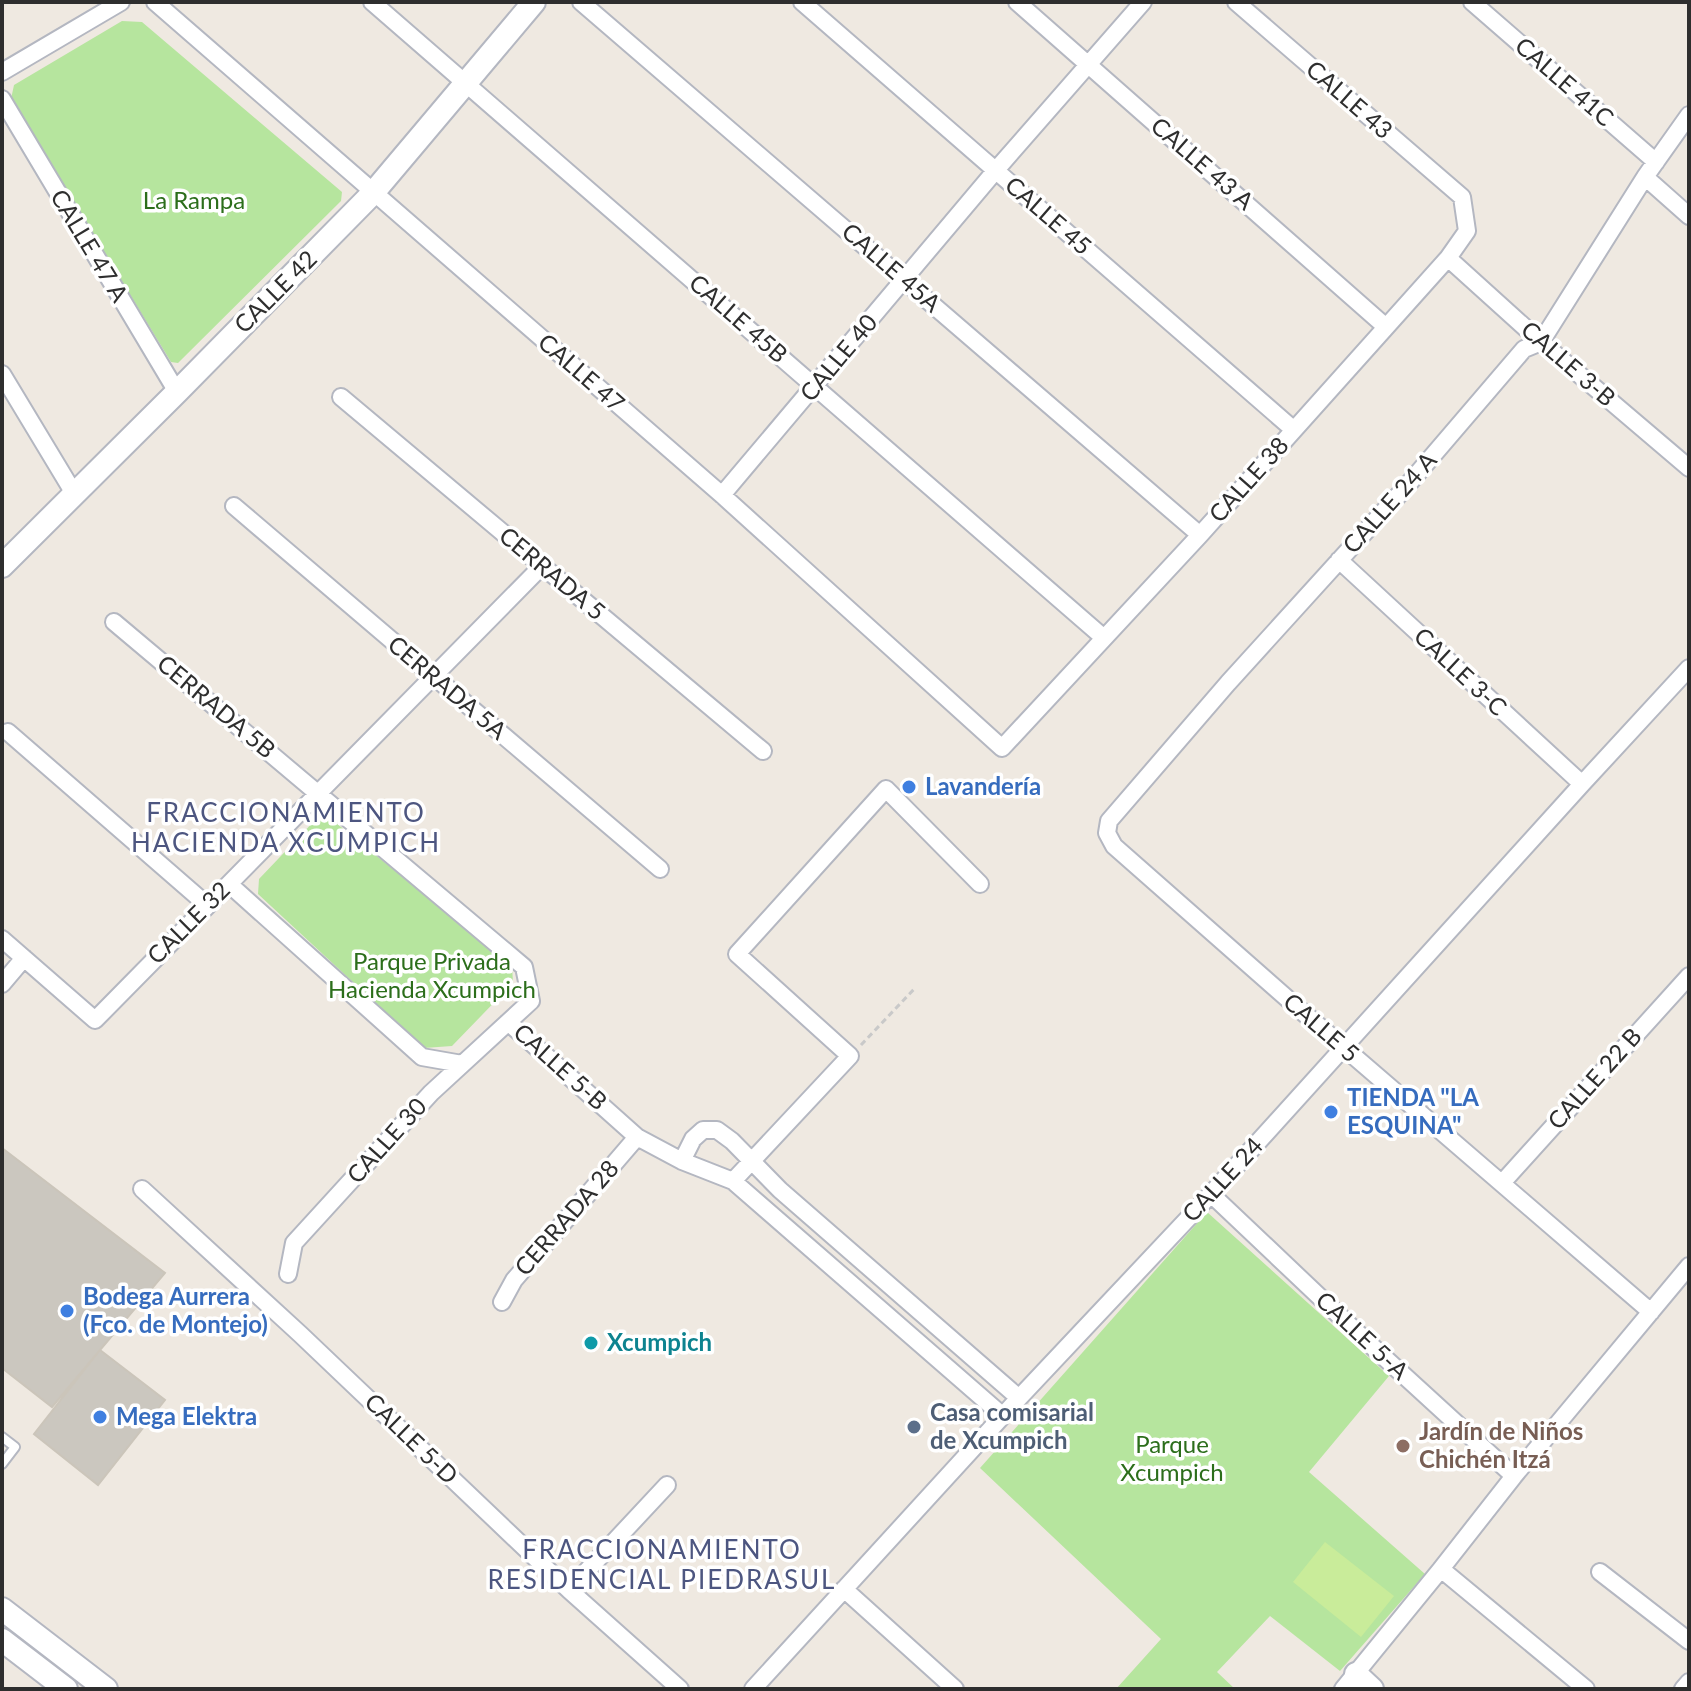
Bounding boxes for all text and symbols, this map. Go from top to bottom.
street label: CALLE 41C [1510,30,1620,131]
street label: CALLE 43 [1301,54,1399,144]
street label: CALLE 43 A [1146,110,1261,216]
street label: CALLE 45 [1000,170,1098,260]
street label: CALLE 47 A [45,184,136,307]
park label: La Rampa [143,185,245,214]
street label: CALLE 45A [837,216,948,318]
street label: CALLE 42 [228,244,322,338]
street label: CALLE 45B [684,267,794,368]
street label: CALLE 40 [793,308,883,406]
street label: CALLE 3-B [1516,314,1622,412]
street label: CALLE 47 [533,327,631,417]
street label: CALLE 38 [1202,430,1294,528]
street label: CALLE 24 A [1336,445,1442,559]
street label: CERRADA 5 [494,520,612,626]
street label: CALLE 3-C [1409,621,1513,721]
street label: CERRADA 5A [383,629,514,745]
street label: CERRADA 5B [152,648,282,764]
place label: Lavandería [925,771,1041,800]
marker: Lavandería [900,778,918,796]
district label: FRACCIONAMIENTO HACIENDA XCUMPICH [131,796,441,858]
street label: CALLE 32 [141,875,235,969]
park label: Parque Privada Hacienda Xcumpich [328,946,536,1003]
street label: CALLE 5 [1278,986,1366,1068]
street label: CALLE 5-B [508,1017,614,1115]
street label: CALLE 22 B [1541,1021,1647,1135]
place label: TIENDA "LA ESQUINA" [1347,1082,1479,1139]
street label: CALLE 30 [340,1091,432,1189]
marker: TIENDA "LA ESQUINA" [1322,1103,1340,1121]
street label: CALLE 24 [1176,1131,1268,1227]
street label: CERRADA 28 [508,1153,624,1281]
place label: Bodega Aurrera (Fco. de Montejo) [83,1281,268,1338]
street label: CALLE 5-A [1311,1285,1416,1386]
marker: Bodega Aurrera (Fco. de Montejo) [58,1302,76,1320]
place label: Xcumpich [607,1327,712,1356]
marker: Xcumpich [582,1334,600,1352]
street label: CALLE 5-D [360,1386,465,1489]
place label: Casa comisarial de Xcumpich [930,1397,1094,1454]
place label: Mega Elektra [116,1401,257,1430]
marker: Mega Elektra [91,1408,109,1426]
place label: Jardín de Niños Chichén Itzá [1419,1416,1583,1473]
marker: Casa comisarial de Xcumpich [905,1418,923,1436]
park label: Parque Xcumpich [1120,1429,1224,1486]
marker: Jardín de Niños Chichén Itzá [1394,1437,1412,1455]
district label: FRACCIONAMIENTO RESIDENCIAL PIEDRASUL [488,1533,836,1595]

